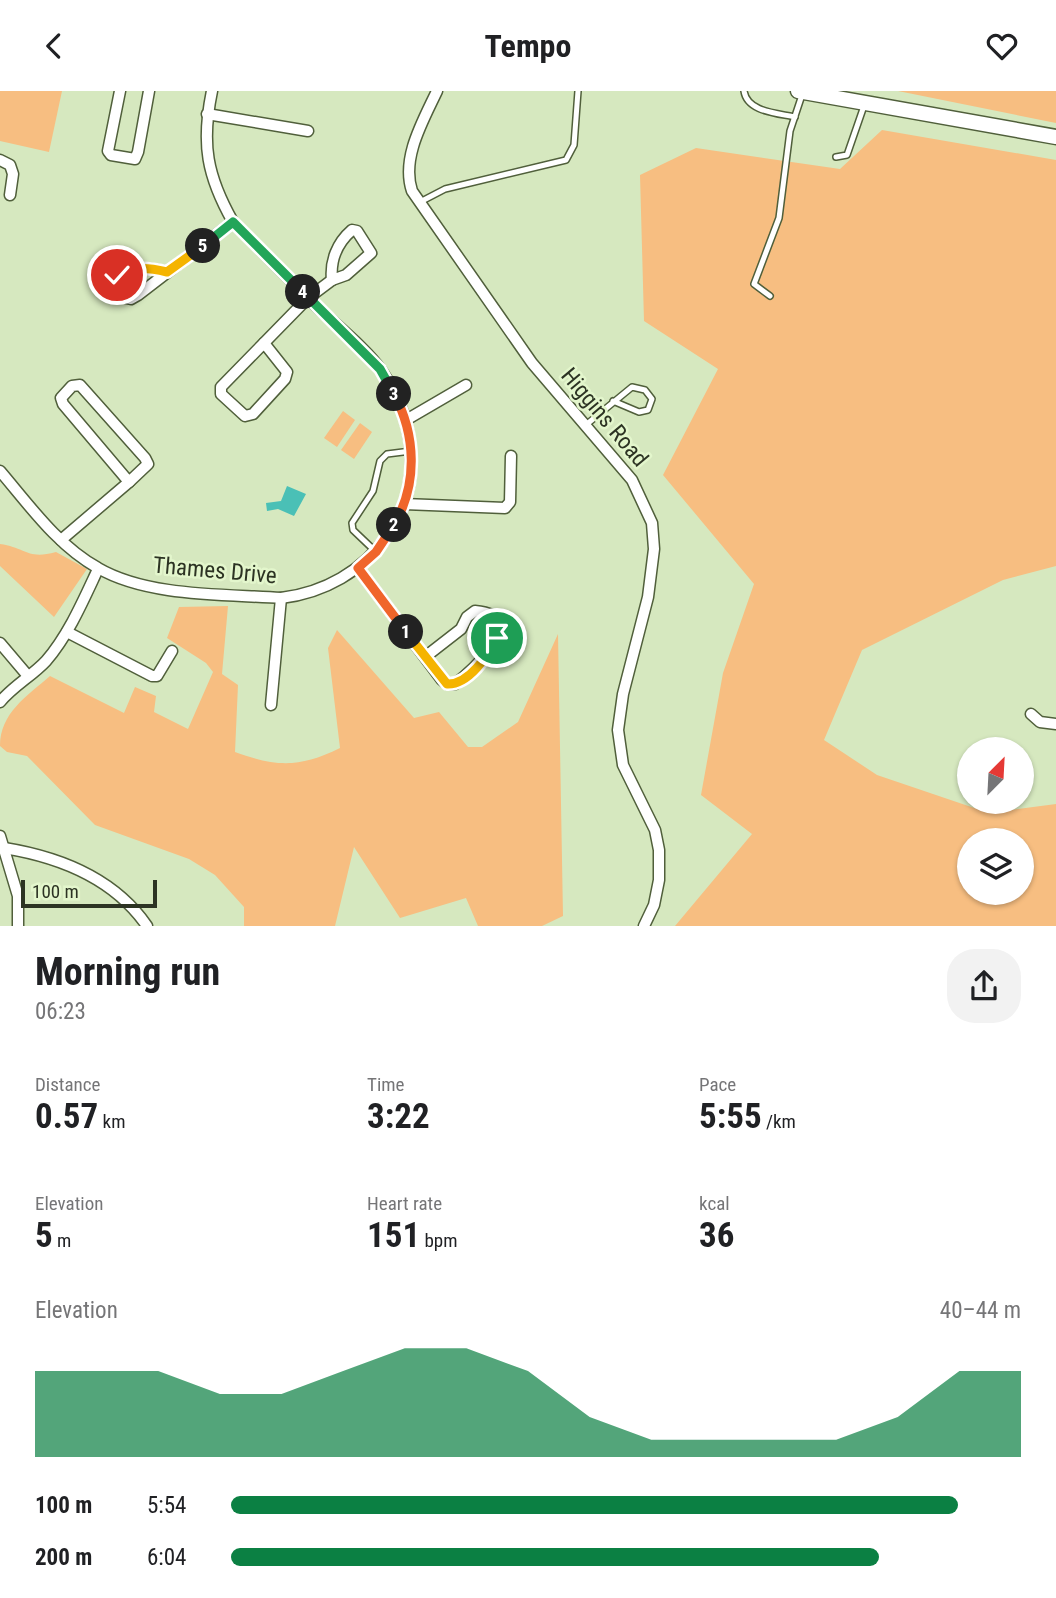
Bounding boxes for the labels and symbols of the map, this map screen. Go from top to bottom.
pin: 5 [186,229,220,263]
pin [87,245,147,305]
pin: 4 [286,275,320,309]
street label: Higgins Road [556,362,654,472]
pin: 3 [376,377,412,411]
pin: 2 [376,507,412,543]
street label: Thames Drive [152,552,278,589]
pin [467,608,527,668]
pin: 1 [388,615,424,649]
north arrow [957,737,1034,814]
scale bar [21,877,158,909]

